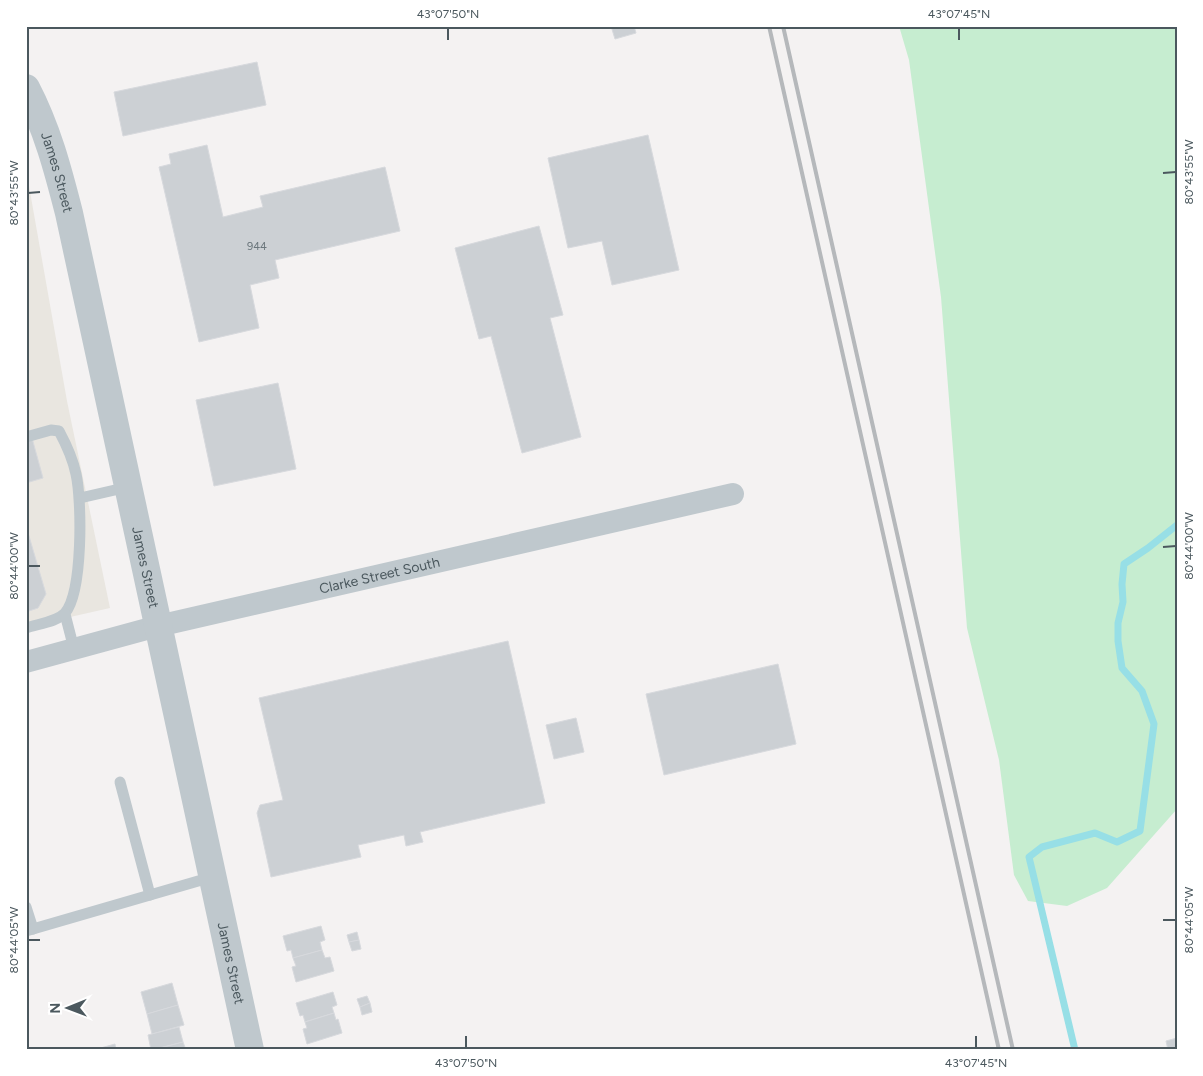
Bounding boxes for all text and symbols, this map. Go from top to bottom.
text: 43°07'50"N [417,7,479,21]
text: 43°07'45"N [928,7,990,21]
street label: James Street [37,129,77,214]
text: 80°43'55"W [1182,139,1196,205]
text: 80°43'55"W [7,160,21,226]
house number: 944 [247,240,267,253]
text: 80°44'00"W [1182,512,1196,580]
street label: James Street [129,525,163,610]
text: 80°44'00"W [7,532,21,600]
street label: Clarke Street South [317,553,442,597]
text: 80°44'05"W [1182,886,1196,953]
text: 80°44'05"W [7,906,21,973]
street label: James Street [214,921,248,1006]
north arrow [42,984,92,1034]
text: N [47,1003,64,1014]
text: 43°07'50"N [435,1056,497,1070]
text: 43°07'45"N [945,1056,1007,1070]

